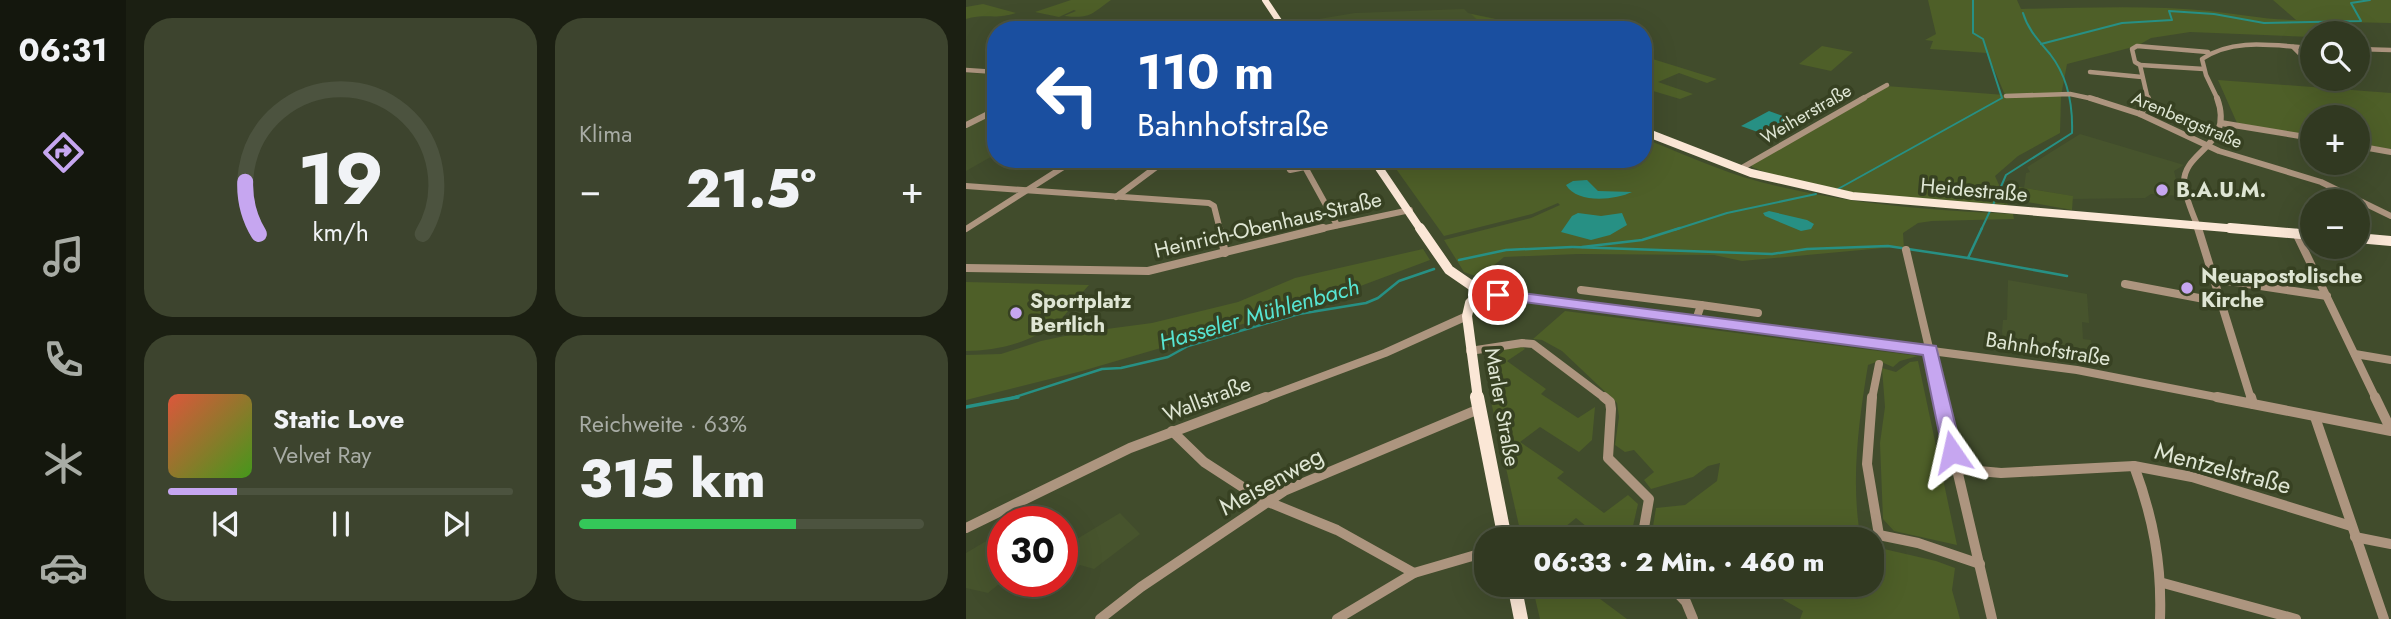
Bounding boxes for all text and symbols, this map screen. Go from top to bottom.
map controls [2300,21,2370,259]
button: search [2300,21,2370,91]
text: 06:31 [18,27,108,73]
text: 110 m [1137,37,1274,107]
icon: left [1022,49,1113,140]
street label: Weiherstraße [1756,77,1856,151]
street label: Arenbergstraße [2128,85,2246,155]
text: Bahnhofstraße [1137,102,1329,148]
button: + [2300,105,2370,175]
text: Klima [579,117,632,151]
text: 19 [298,126,383,231]
icon: directions [39,128,88,177]
text: 21.5° [686,151,816,227]
text: − [579,162,601,217]
text: + [901,162,924,217]
street label: Heidestraße [1919,170,2029,210]
place label: B.A.U.M. [2176,175,2266,205]
marker: B.A.U.M. [2154,182,2170,198]
street label: Heinrich-Obenhaus-Straße [1151,184,1385,266]
button: − [2300,189,2370,259]
text: km/h [312,213,369,249]
icon: music [39,232,88,281]
place label: Neuapostolische Kirche [2201,261,2363,315]
pin [1468,265,1528,325]
water label: Hasseler Mühlenbach [1155,269,1363,359]
icon: arrive [1479,276,1517,314]
marker: Neuapostolische Kirche [2179,280,2195,296]
place label: Sportplatz Bertlich [1030,286,1131,340]
marker: Sportplatz Bertlich [1008,305,1024,321]
street label: Bahnhofstraße [1983,324,2113,374]
icon: phone [39,335,88,384]
street label: Marler Straße [1477,345,1527,469]
street label: Wallstraße [1159,368,1255,429]
text: Static Love [273,400,405,438]
text: Reichweite · 63% [579,407,747,441]
position arrow [1915,415,1989,489]
street label: Mentzelstraße [2151,433,2295,503]
text: Velvet Ray [273,438,371,472]
street label: Meisenweg [1212,438,1330,524]
icon: climate [39,439,88,488]
text: 315 km [579,441,766,517]
icon: previous [207,505,245,543]
icon: pause [322,505,360,543]
icon: next [437,505,475,543]
speed limit sign: 30 [987,506,1078,597]
icon: car [39,543,88,592]
text: 06:33 · 2 Min. · 460 m [1534,543,1824,581]

